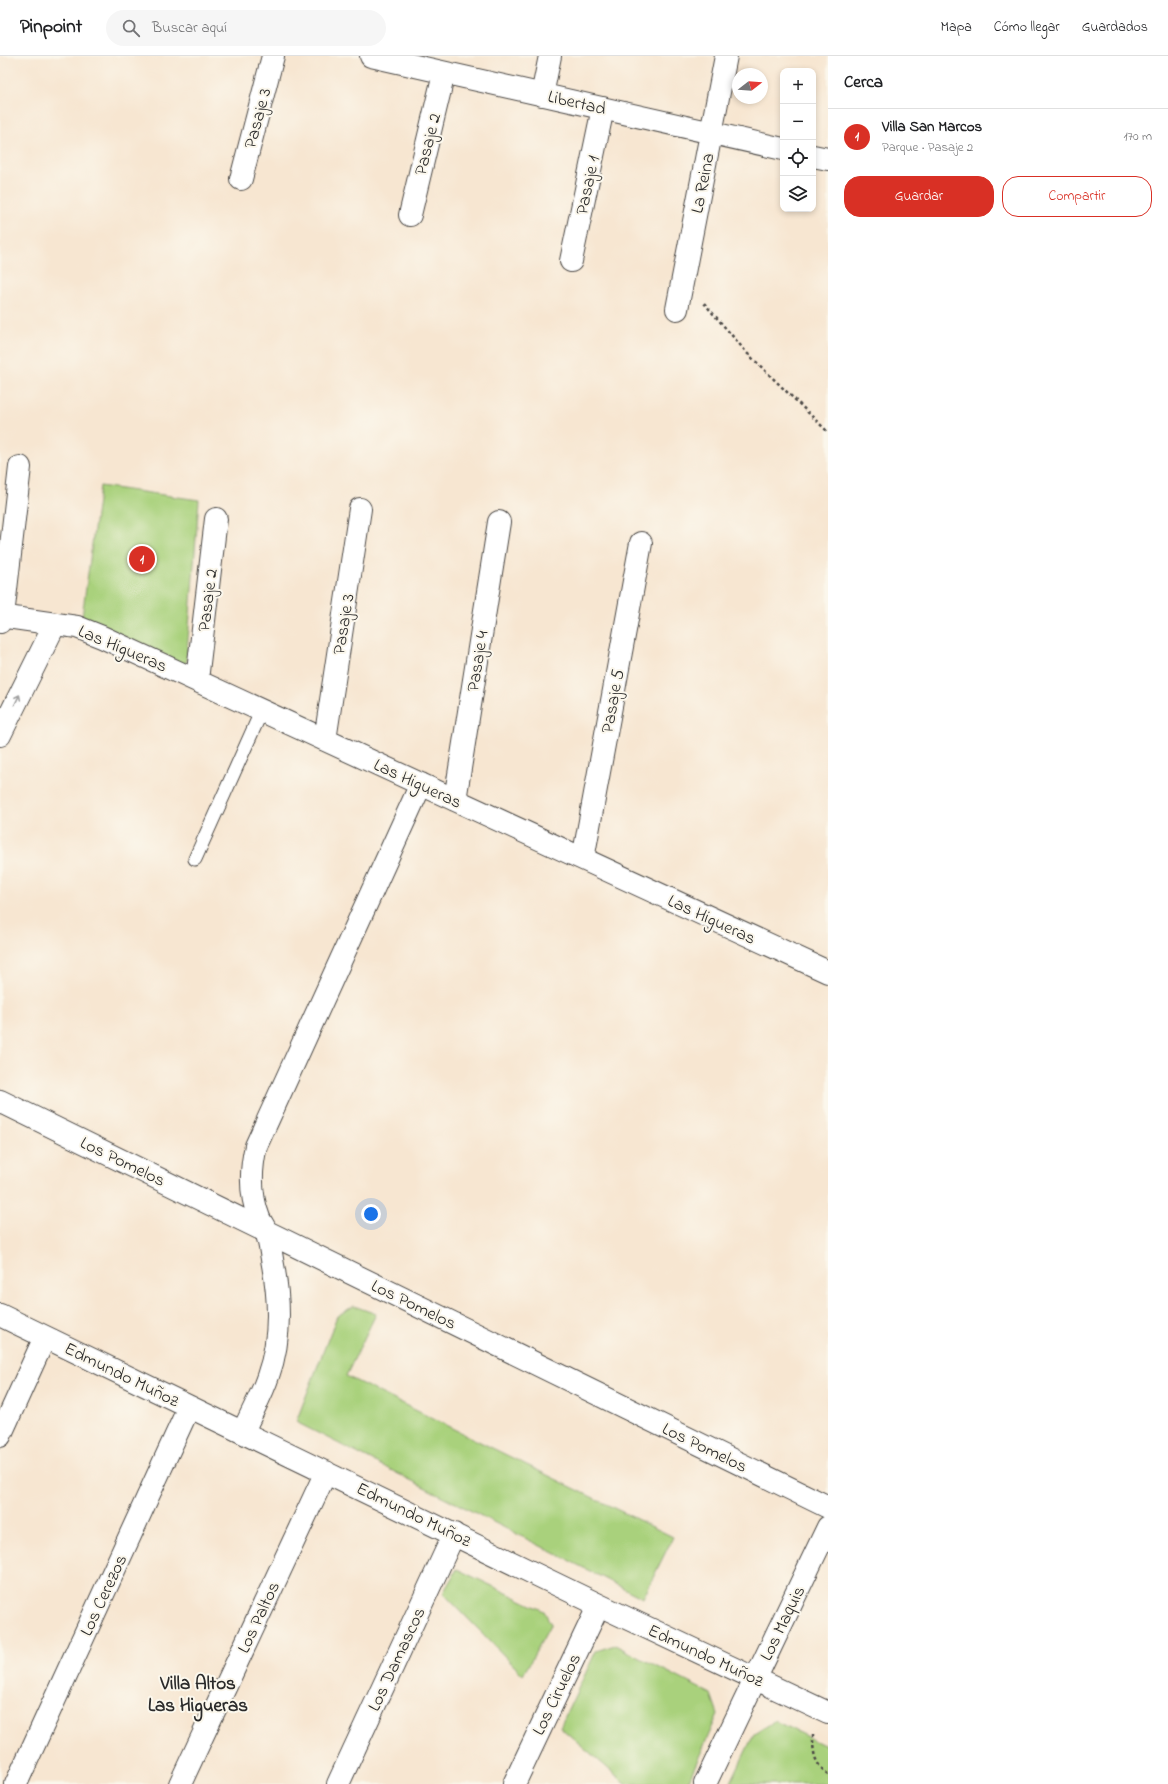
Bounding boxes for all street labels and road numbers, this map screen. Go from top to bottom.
street label: Pasaje 3 [238,85,279,152]
street label: Libertad [545,85,608,123]
street label: Pasaje 2 [409,111,449,178]
street label: La Reina [685,151,723,216]
street label: Pasaje 1 [570,153,608,217]
street label: Pasaje 2 [192,567,226,633]
street label: Pasaje 3 [327,592,363,657]
street label: Las Higueras [73,619,171,681]
street label: Pasaje 4 [461,628,497,694]
street label: Pasaje 5 [596,667,632,735]
street label: Las Higueras [368,753,466,817]
street label: Las Higueras [662,889,760,953]
street label: Los Pomelos [75,1131,169,1195]
street label: Los Pomelos [366,1274,460,1338]
street label: Edmundo Muñoz [59,1337,183,1415]
street label: Los Pomelos [657,1417,751,1481]
street label: Edmundo Muñoz [351,1477,475,1555]
street label: Los Cerezos [75,1551,135,1641]
street label: Los Paltos [232,1578,288,1658]
street label: Los Maquis [754,1582,813,1666]
street label: Los Damascos [362,1604,433,1716]
street label: Edmundo Muñoz [643,1619,768,1695]
street label: Los Ciruelos [527,1650,589,1740]

